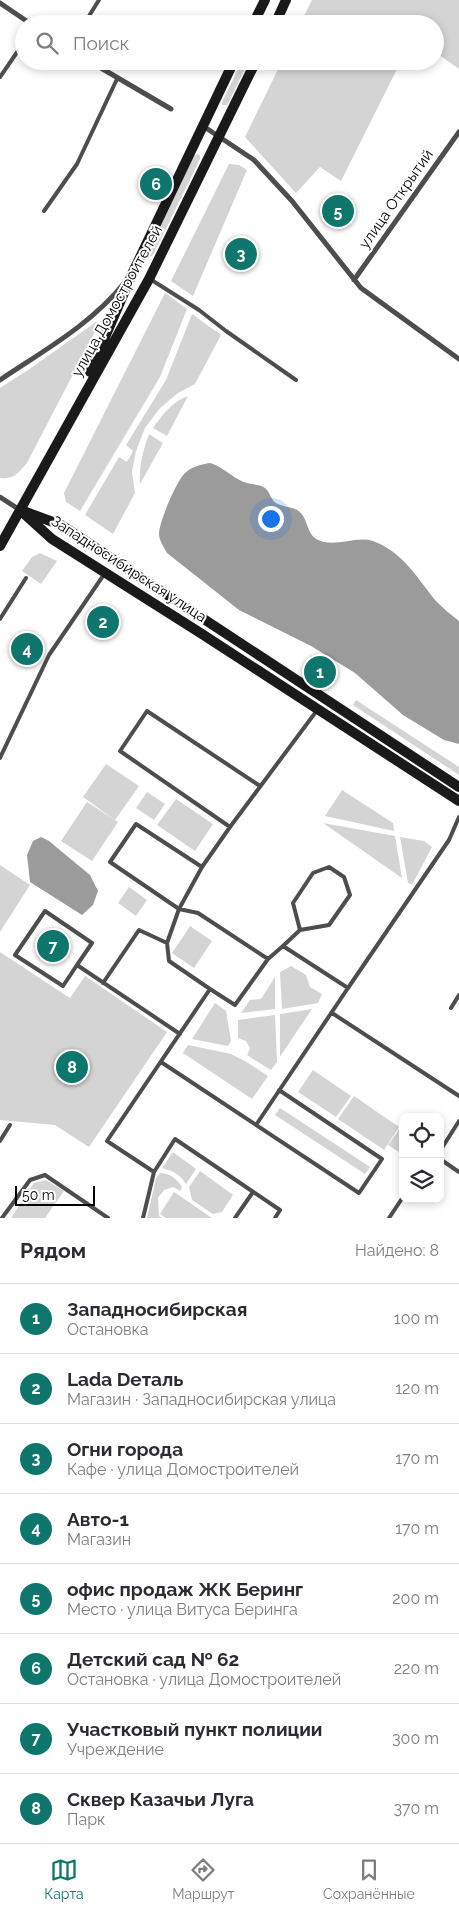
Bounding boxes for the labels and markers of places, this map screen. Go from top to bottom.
pin: 6 [140,165,172,203]
pin: 5 [322,192,354,230]
pin: 3 [225,235,257,273]
pin: 2 [87,603,119,641]
pin: 4 [11,630,43,668]
pin: 1 [304,653,336,691]
pin: 7 [37,927,69,965]
pin: 8 [56,1048,88,1086]

